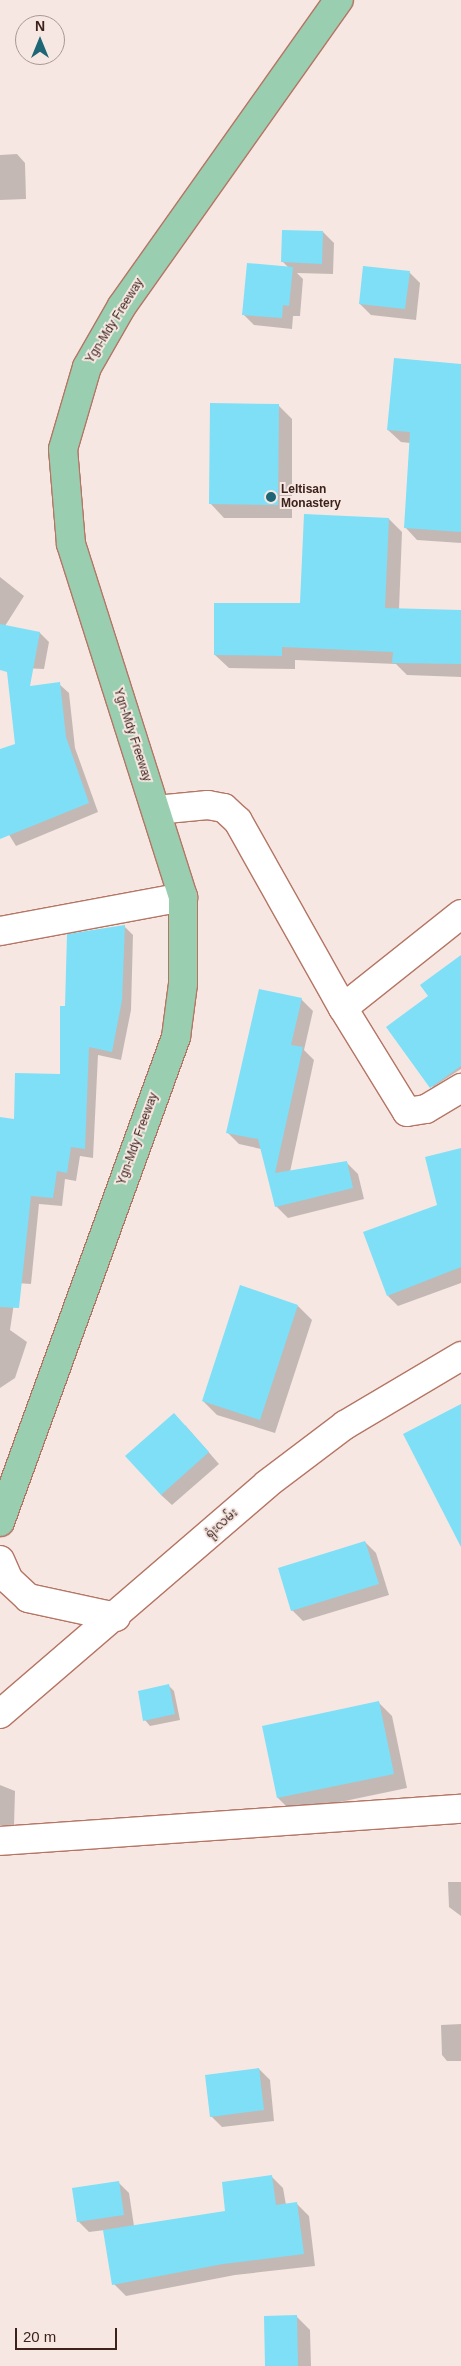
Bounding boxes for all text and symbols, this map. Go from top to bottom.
north arrow [15,15,65,65]
text: N [35,18,45,34]
street label: Ygn-Mdy Freeway [83,276,147,366]
place label: Leltisan Monastery [281,483,341,511]
marker: Leltisan Monastery [265,491,277,503]
street label: Ygn-Mdy Freeway [110,686,154,784]
street label: Ygn-Mdy Freeway [115,1091,161,1187]
street label: ရုံးလမ်း [203,1506,241,1542]
scale bar [18,2318,120,2350]
text: 20 m [23,2328,56,2345]

